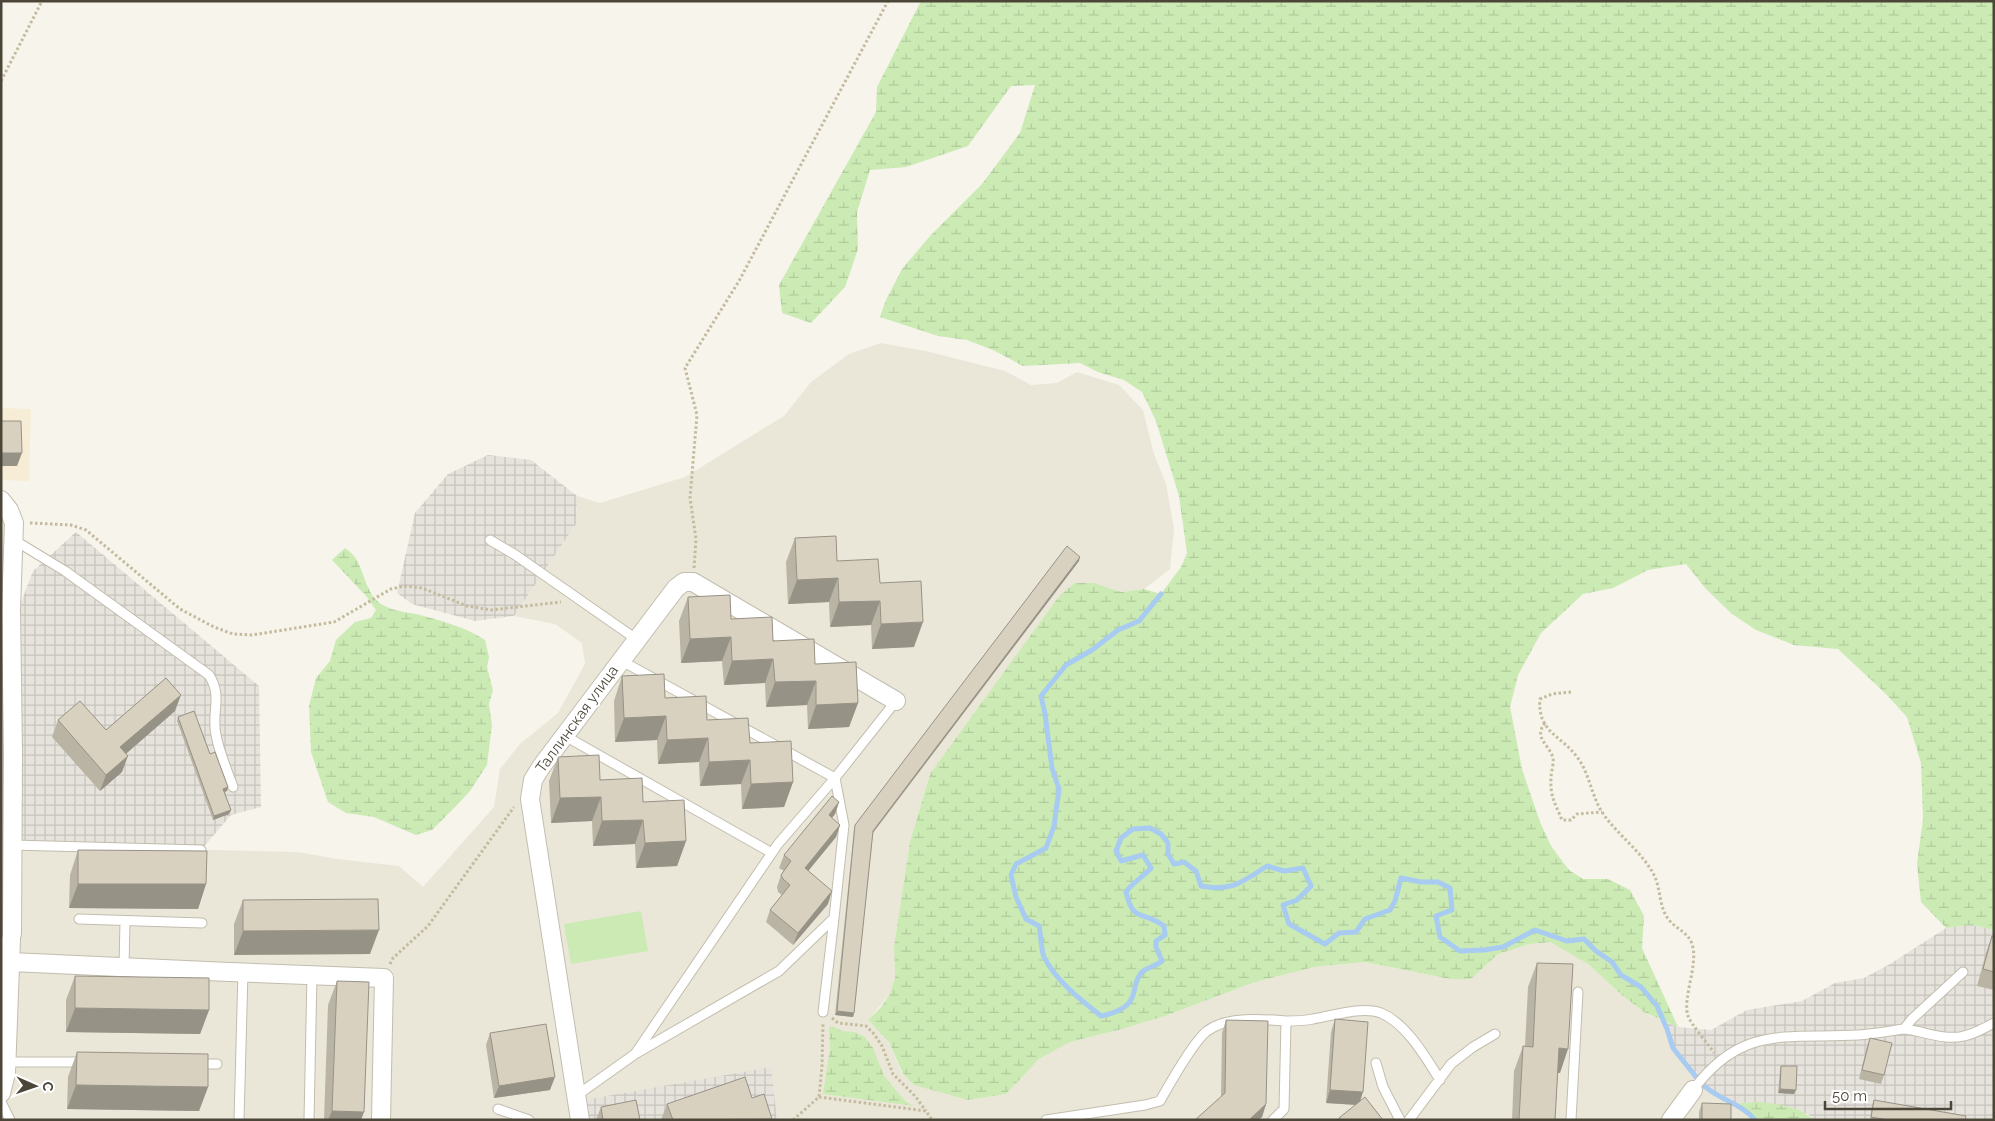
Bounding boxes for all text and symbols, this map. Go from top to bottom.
street label: Таллинская улица [532,662,622,776]
north arrow [10,1061,60,1111]
scale bar [1825,1078,1951,1110]
text: С [40,1081,56,1092]
text: 50 m [1832,1087,1867,1105]

